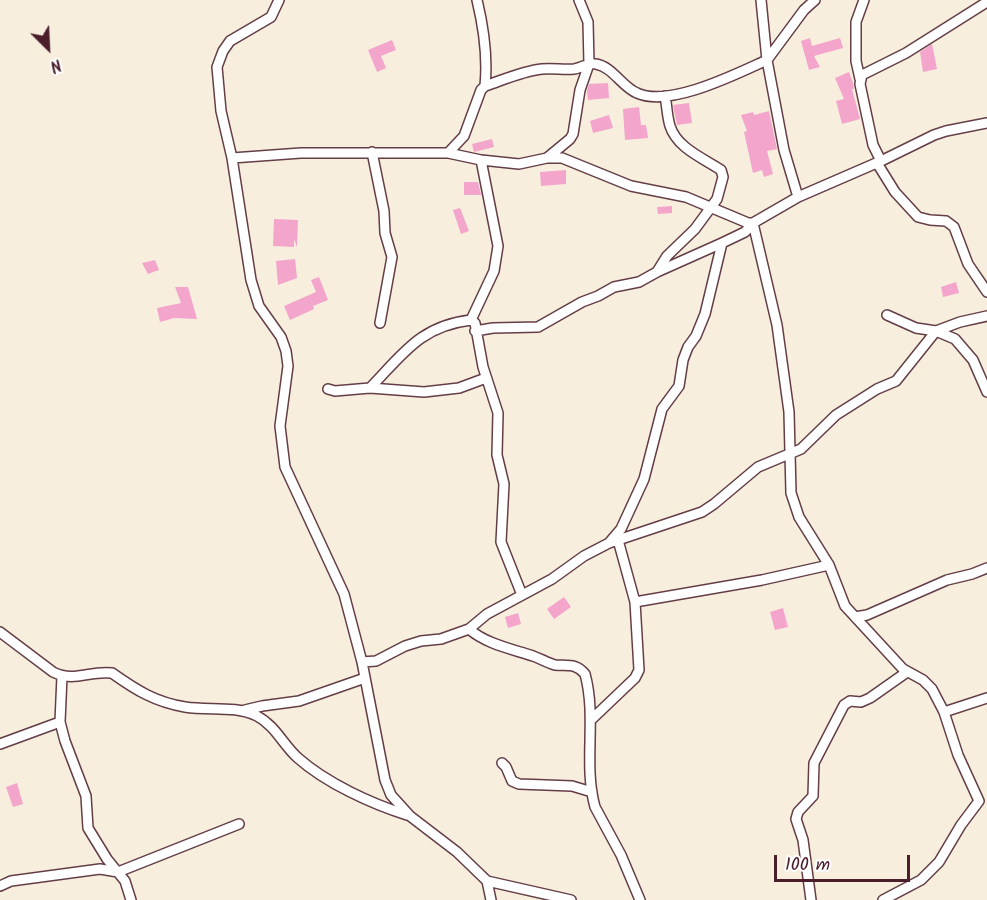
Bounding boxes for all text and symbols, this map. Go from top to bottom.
north arrow [18,18,78,78]
text: N [46,51,65,78]
scale bar [777,843,914,881]
text: 100 m [785,851,830,880]

